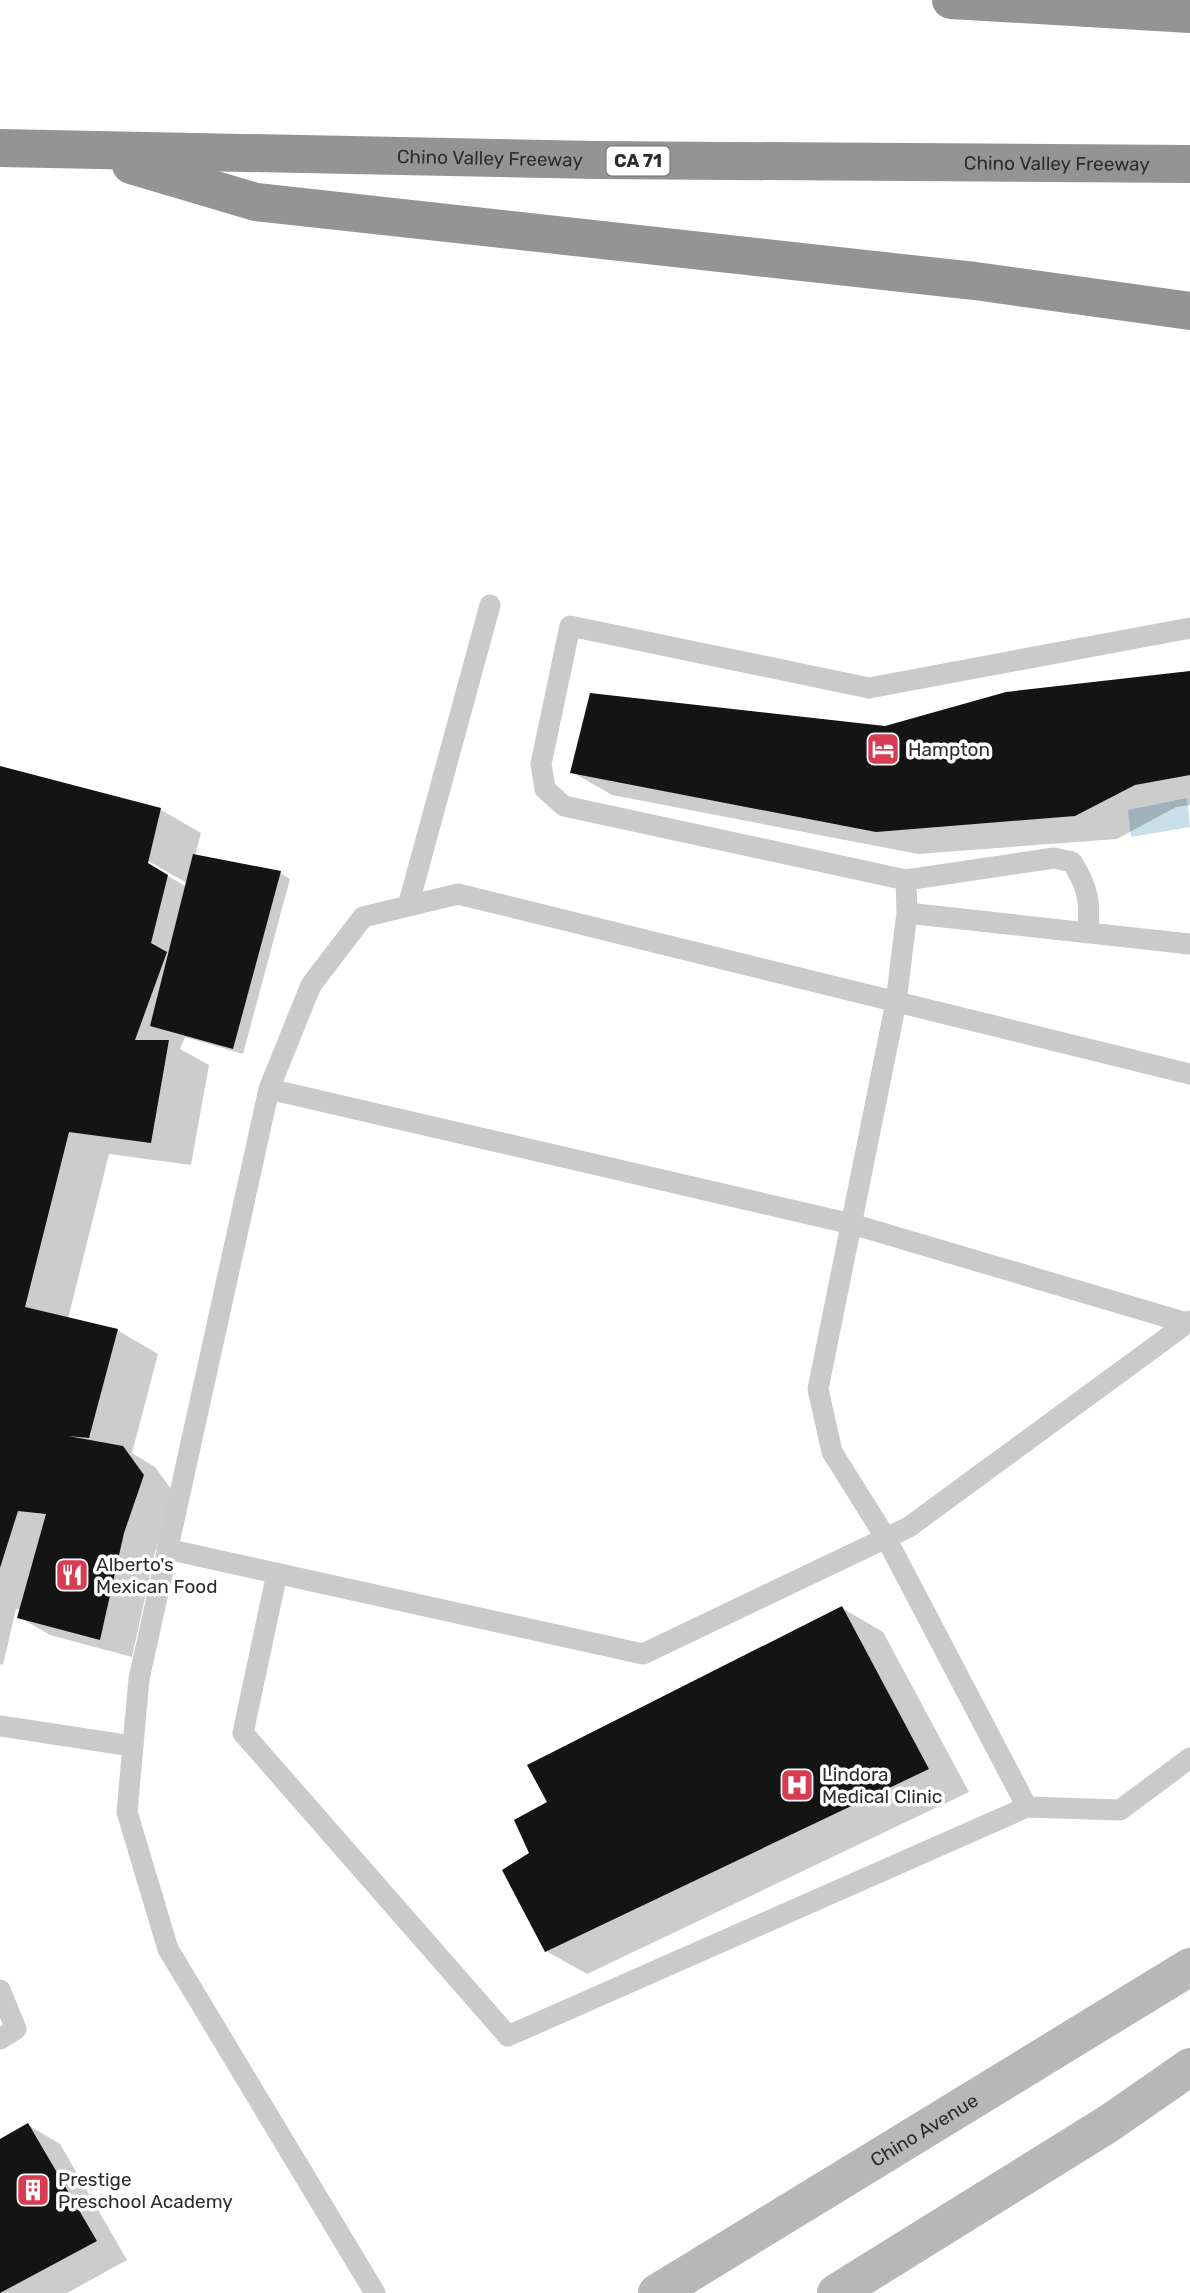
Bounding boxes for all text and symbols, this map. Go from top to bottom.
street label: Chino Valley Freeway [397,144,583,171]
road number: CA 71 [606,146,670,176]
street label: Chino Valley Freeway [964,151,1150,175]
hotel icon: Hampton [864,730,902,768]
place label: Hampton [908,738,990,761]
place label: Alberto's Mexican Food [96,1553,218,1598]
restaurant icon: Alberto's Mexican Food [53,1556,91,1594]
place label: Lindora Medical Clinic [822,1763,942,1808]
hospital icon: Lindora Medical Clinic [778,1766,816,1804]
street label: Chino Avenue [866,2088,982,2171]
place label: Prestige Preschool Academy [58,2168,233,2213]
building icon: Prestige Preschool Academy [14,2171,52,2209]

